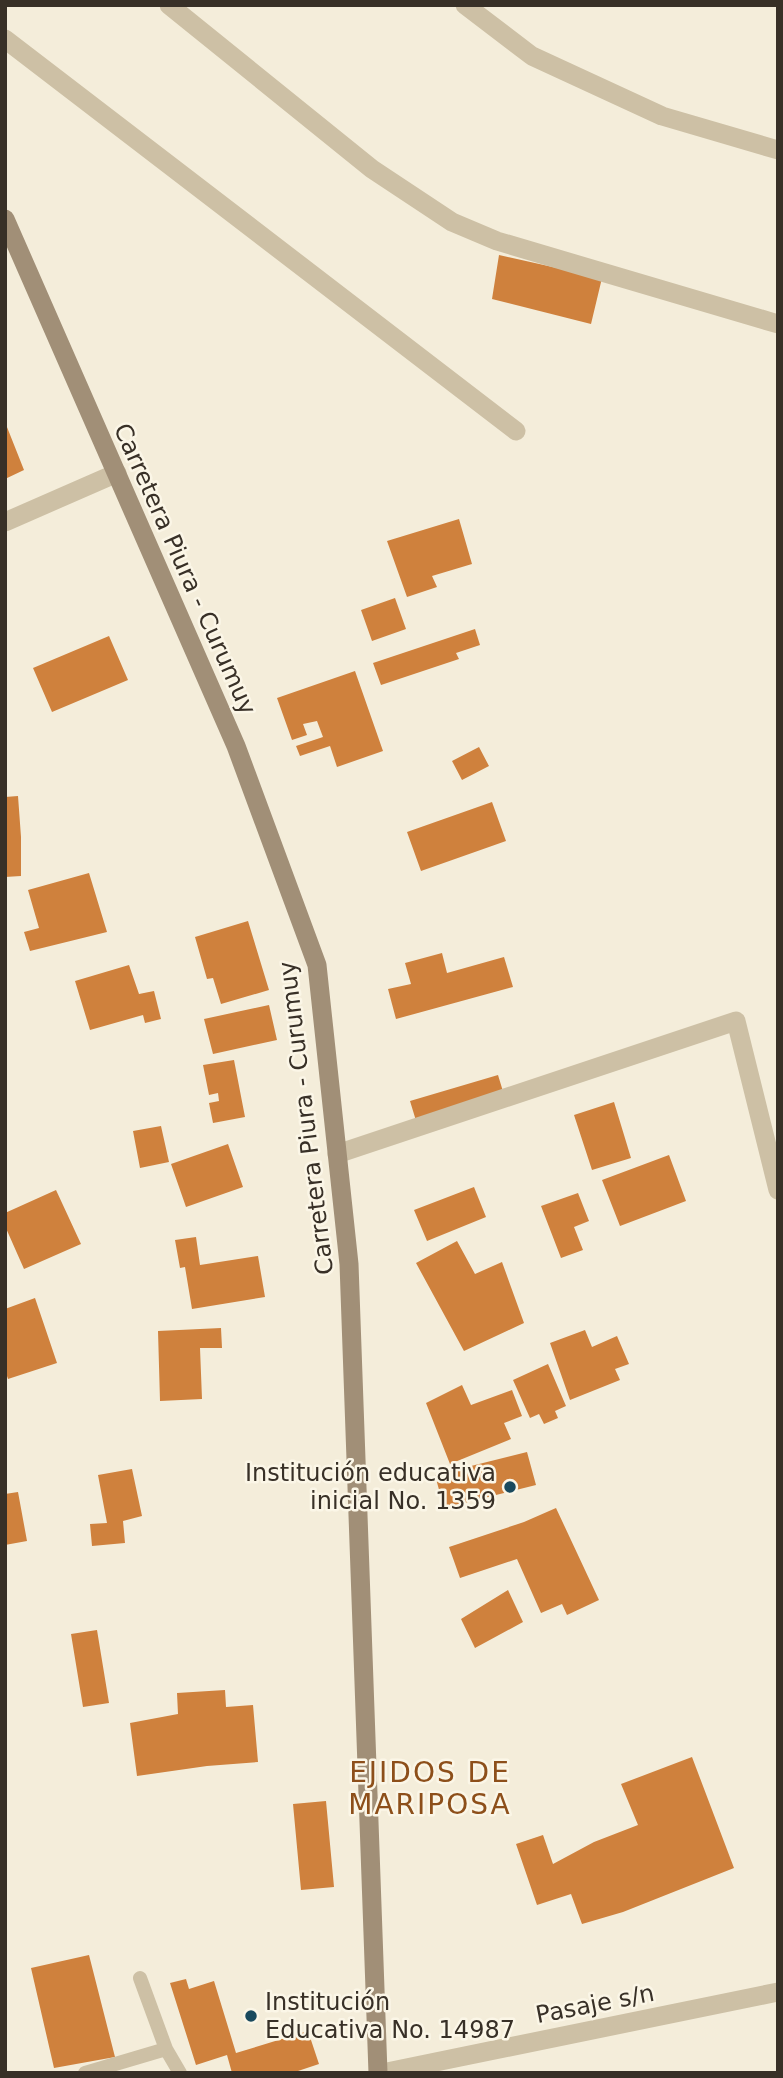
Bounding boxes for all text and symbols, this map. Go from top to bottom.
street label: Carretera Piura - Curumuy [108,419,262,719]
street label: Carretera Piura - Curumuy [273,960,339,1276]
place label: Institución educativa inicial No. 1359 [245,1459,496,1515]
marker: Institución educativa inicial No. 1359 [502,1479,518,1495]
district label: EJIDOS DE MARIPOSA [348,1756,512,1821]
street label: Pasaje s/n [533,1979,657,2029]
place label: Institución Educativa No. 14987 [265,1988,515,2044]
marker: Institución Educativa No. 14987 [243,2008,259,2024]

